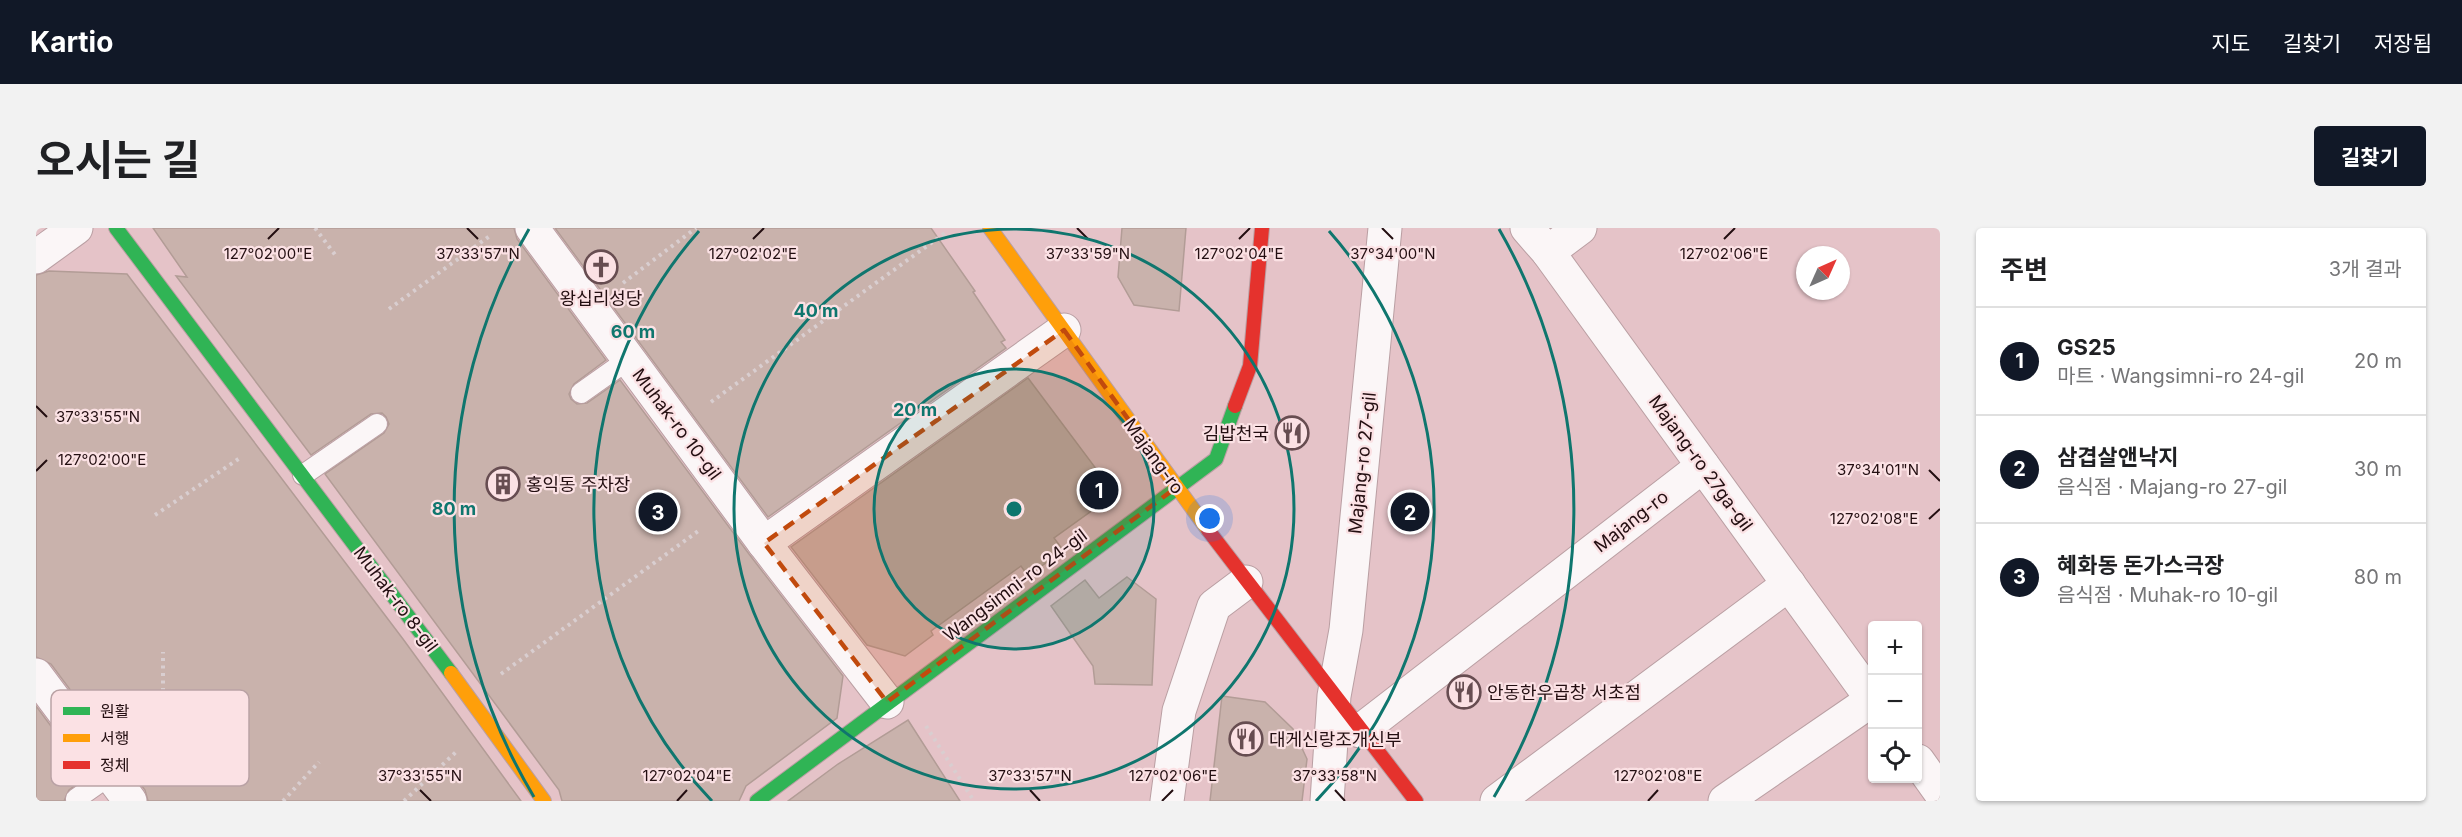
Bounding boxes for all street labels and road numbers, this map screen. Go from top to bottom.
street label: Muhak-ro 10-gil [628,364,726,484]
street label: Majang-ro 27-gil [1344,391,1380,535]
street label: Majang-ro 27ga-gil [1645,391,1757,535]
street label: Majang-ro [1120,414,1188,498]
street label: Majang-ro [1590,486,1672,556]
street label: Wangsimni-ro 24-gil [939,524,1091,646]
street label: Muhak-ro 8-gil [350,542,442,656]

